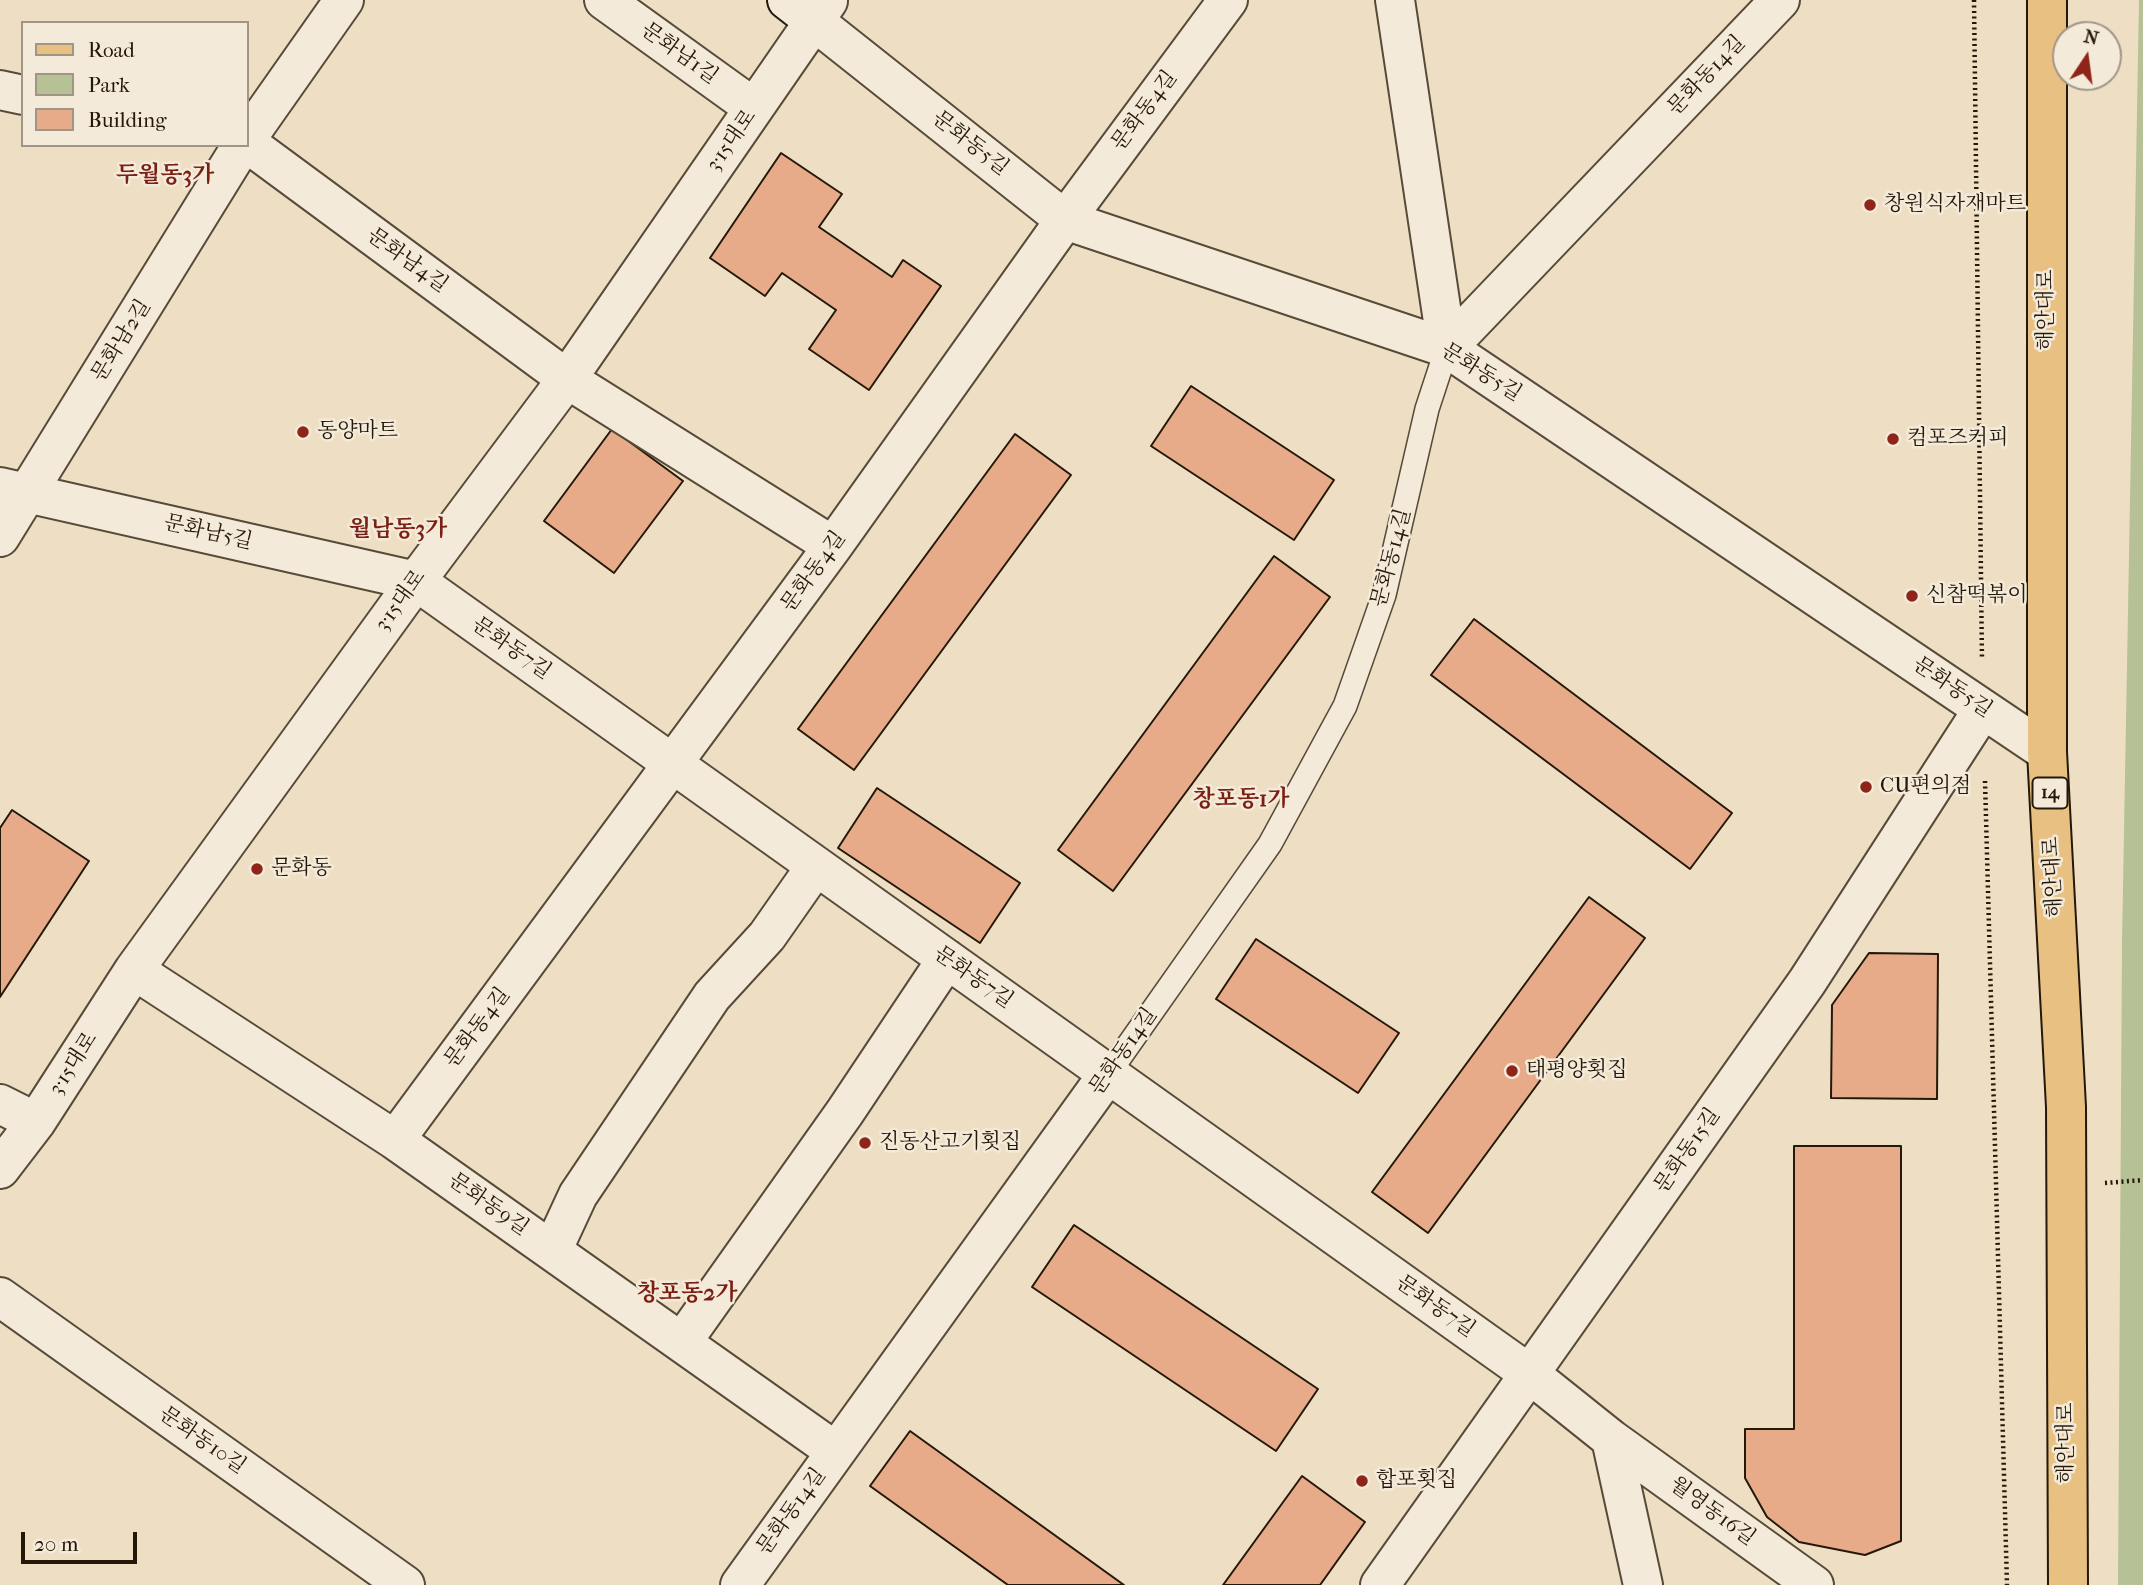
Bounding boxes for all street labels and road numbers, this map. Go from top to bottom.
street label: 문화남1길 [636,18,722,90]
street label: 문화동14길 [1663,31,1751,121]
street label: 문화동4길 [1107,66,1183,156]
street label: 3·15대로 [702,105,762,177]
street label: 문화동5길 [927,106,1013,182]
street label: 문화남4길 [362,223,452,299]
street label: 해안대로 [2034,269,2060,351]
street label: 문화남2길 [87,295,157,387]
street label: 문화동5길 [1436,338,1526,408]
street label: 문화동14길 [1367,506,1417,610]
street label: 문화남5길 [161,511,255,555]
street label: 문화동4길 [776,527,852,617]
street label: 3·15대로 [370,565,432,637]
street label: 문화동7길 [466,613,556,685]
street label: 문화동5길 [1908,652,1996,724]
road number: 14 [2032,778,2068,808]
street label: 해안대로 [2039,836,2069,918]
street label: 문화동7길 [928,942,1018,1014]
street label: 문화동4길 [440,983,516,1073]
street label: 문화동14길 [1085,1003,1163,1101]
street label: 3·15대로 [44,1028,104,1100]
street label: 문화동15길 [1650,1104,1726,1198]
street label: 문화동9길 [443,1168,533,1242]
street label: 문화동7길 [1390,1271,1480,1343]
street label: 문화동10길 [154,1402,250,1480]
street label: 해안대로 [2054,1402,2080,1484]
street label: 문화동14길 [752,1464,832,1560]
street label: 월영동16길 [1664,1472,1760,1552]

